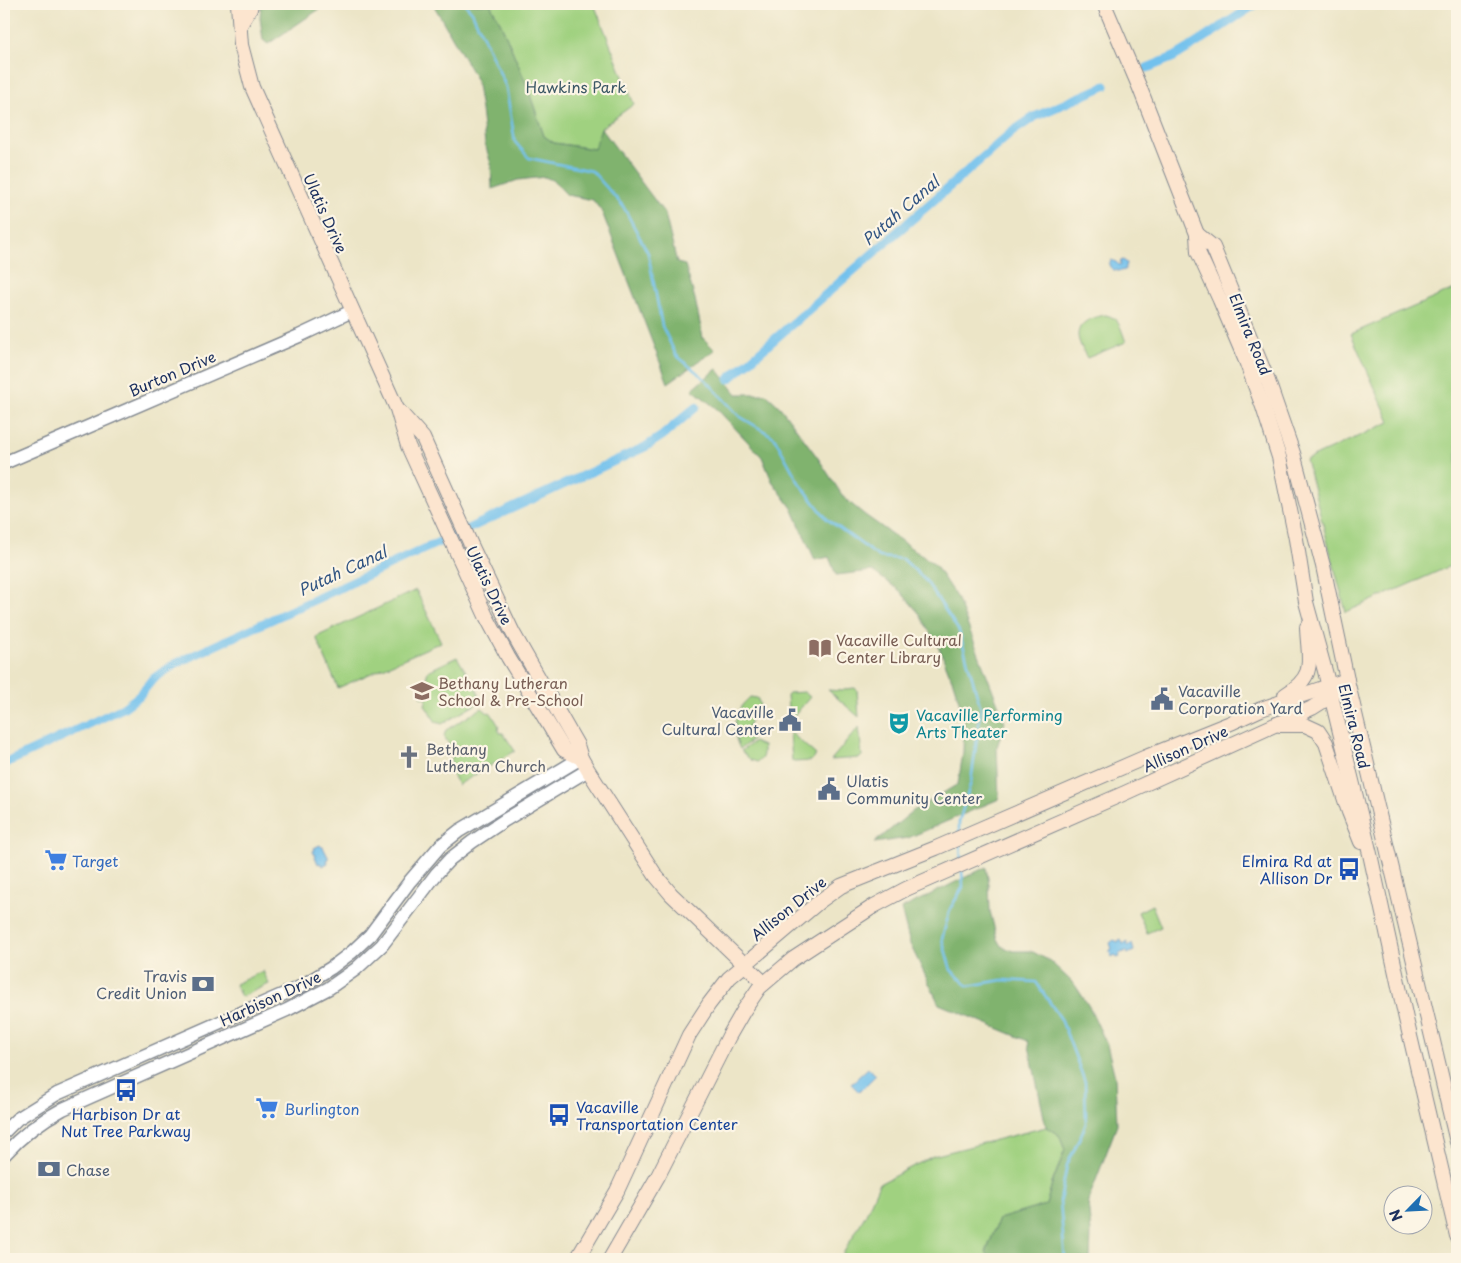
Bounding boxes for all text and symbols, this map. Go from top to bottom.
park label: Hawkins Park [526,75,626,98]
water label: Putah Canal [856,168,946,250]
street label: Ulatis Drive [298,169,354,257]
street label: Elmira Road [1224,289,1278,379]
street label: Burton Drive [125,344,219,402]
water label: Putah Canal [294,538,393,601]
street label: Ulatis Drive [461,541,519,629]
place label: Vacaville Cultural Center Library [836,628,962,668]
library icon: Vacaville Cultural Center Library [807,635,833,661]
place label: Bethany Lutheran School & Pre-School [438,671,584,711]
school or university icon: Bethany Lutheran School & Pre-School [409,678,435,704]
place label: Vacaville Corporation Yard [1178,679,1303,719]
street label: Elmira Road [1333,681,1377,771]
public building icon: Vacaville Corporation Yard [1149,686,1175,712]
place label: Vacaville Cultural Center [662,700,774,740]
place label: Vacaville Performing Arts Theater [916,703,1063,743]
public building icon: Vacaville Cultural Center [777,707,803,733]
theatre icon: Vacaville Performing Arts Theater [886,710,912,736]
street label: Allison Drive [1139,719,1231,777]
place label: Bethany Lutheran Church [426,737,546,777]
church icon: Bethany Lutheran Church [396,744,422,770]
place label: Ulatis Community Center [846,769,982,809]
public building icon: Ulatis Community Center [816,776,842,802]
supermarket icon: Target [43,847,69,873]
place label: Target [72,849,119,872]
place label: Elmira Rd at Allison Dr [1242,849,1332,889]
bus stop icon: Elmira Rd at Allison Dr [1336,856,1362,882]
street label: Allison Drive [745,870,831,946]
place label: Travis Credit Union [96,964,187,1004]
street label: Harbison Drive [216,965,324,1031]
bank icon: Travis Credit Union [190,971,216,997]
bus stop icon: Harbison Dr at Nut Tree Parkway [113,1077,139,1103]
supermarket icon: Burlington [254,1095,280,1121]
place label: Vacaville Transportation Center [576,1095,738,1135]
place label: Burlington [284,1097,360,1120]
place label: Harbison Dr at Nut Tree Parkway [61,1102,191,1142]
bus stop icon: Vacaville Transportation Center [546,1102,572,1128]
bank icon: Chase [36,1156,62,1182]
place label: Chase [66,1158,110,1181]
north arrow [1384,1186,1434,1236]
text: N [1384,1206,1408,1225]

